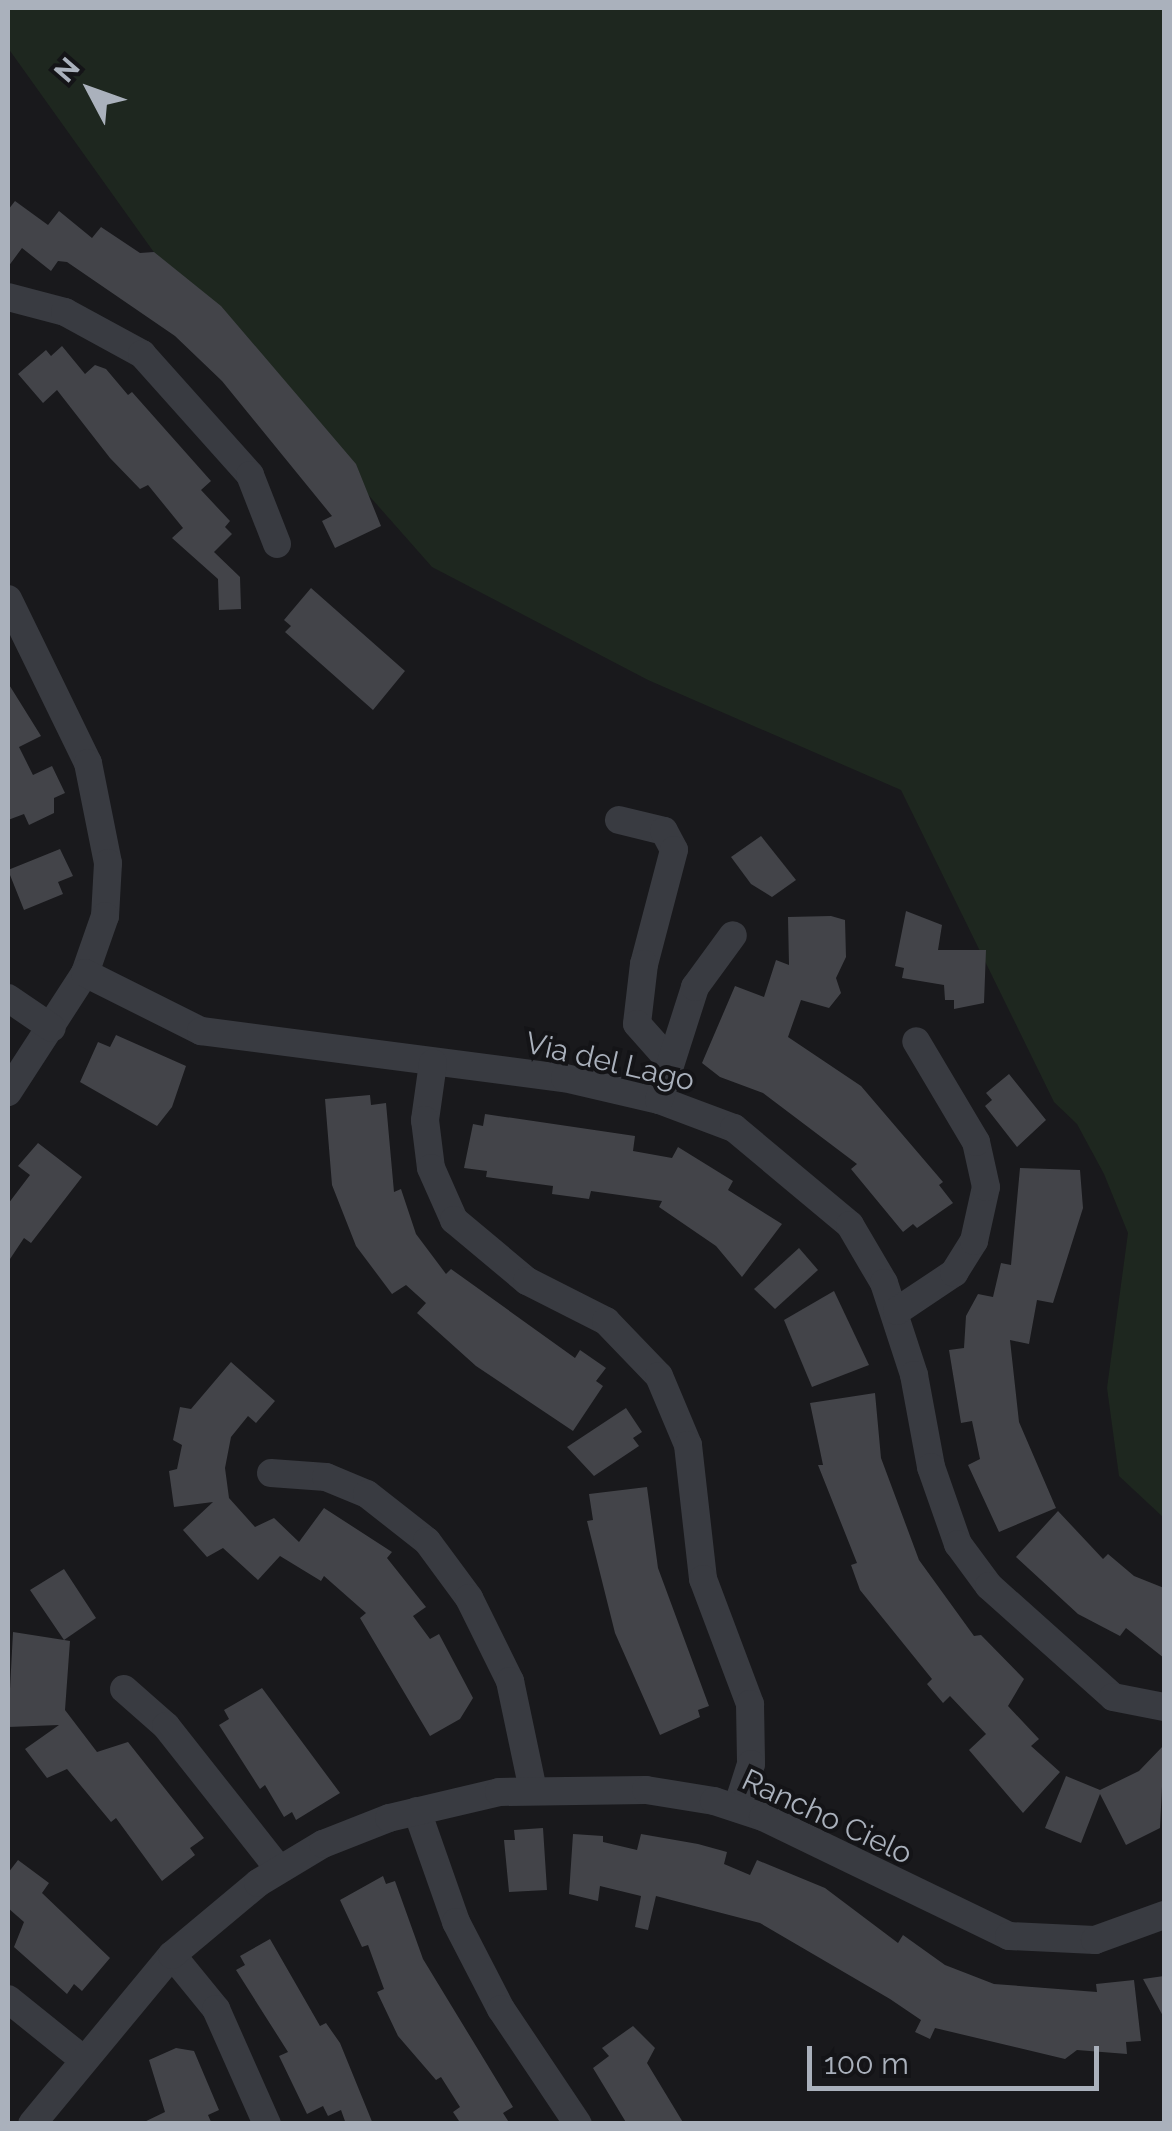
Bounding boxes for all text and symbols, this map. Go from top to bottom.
north arrow [40,40,140,140]
text: N [48,51,86,89]
street label: Via del Lago [522,1025,698,1099]
street label: Rancho Cielo [736,1762,918,1872]
scale bar [812,2026,1104,2088]
text: 100 m [824,2046,909,2081]

